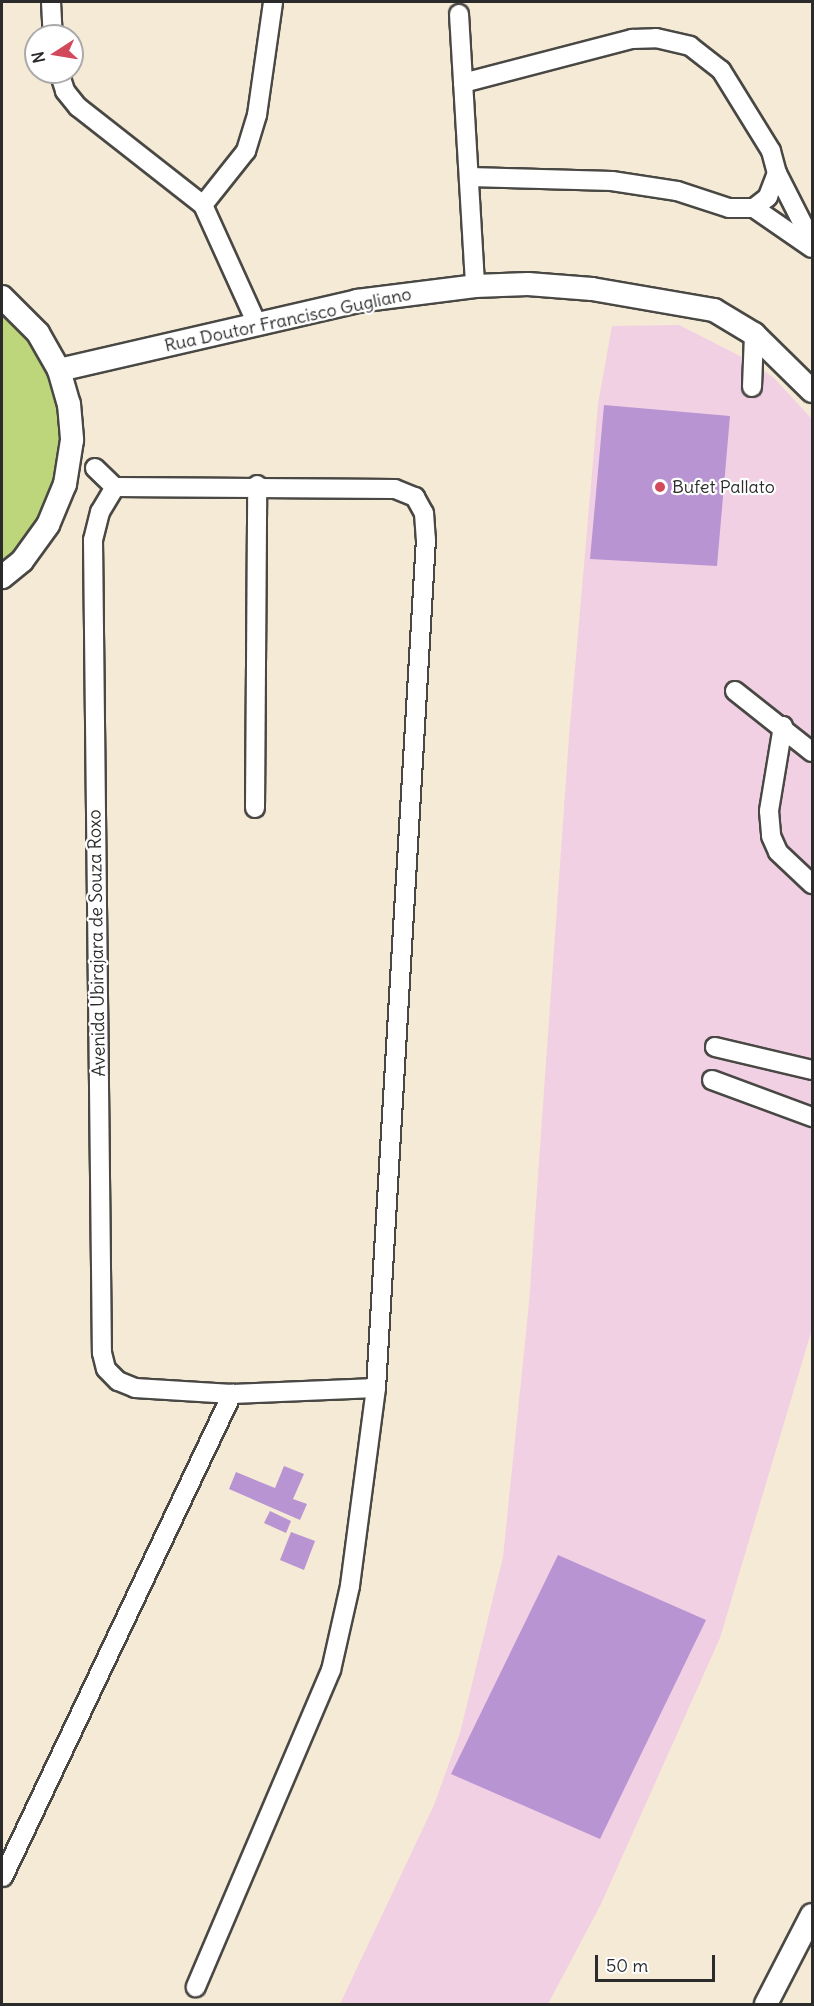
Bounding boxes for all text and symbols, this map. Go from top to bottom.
north arrow [24,24,84,84]
text: N [27,50,49,65]
street label: Rua Doutor Francisco Gugliano [163,283,413,357]
place label: Bufet Pallato [672,476,775,498]
marker: Bufet Pallato [653,480,667,494]
street label: Avenida Ubirajara de Souza Roxo [84,809,110,1077]
scale bar [598,1943,718,1981]
text: 50 m [606,1954,648,1977]

